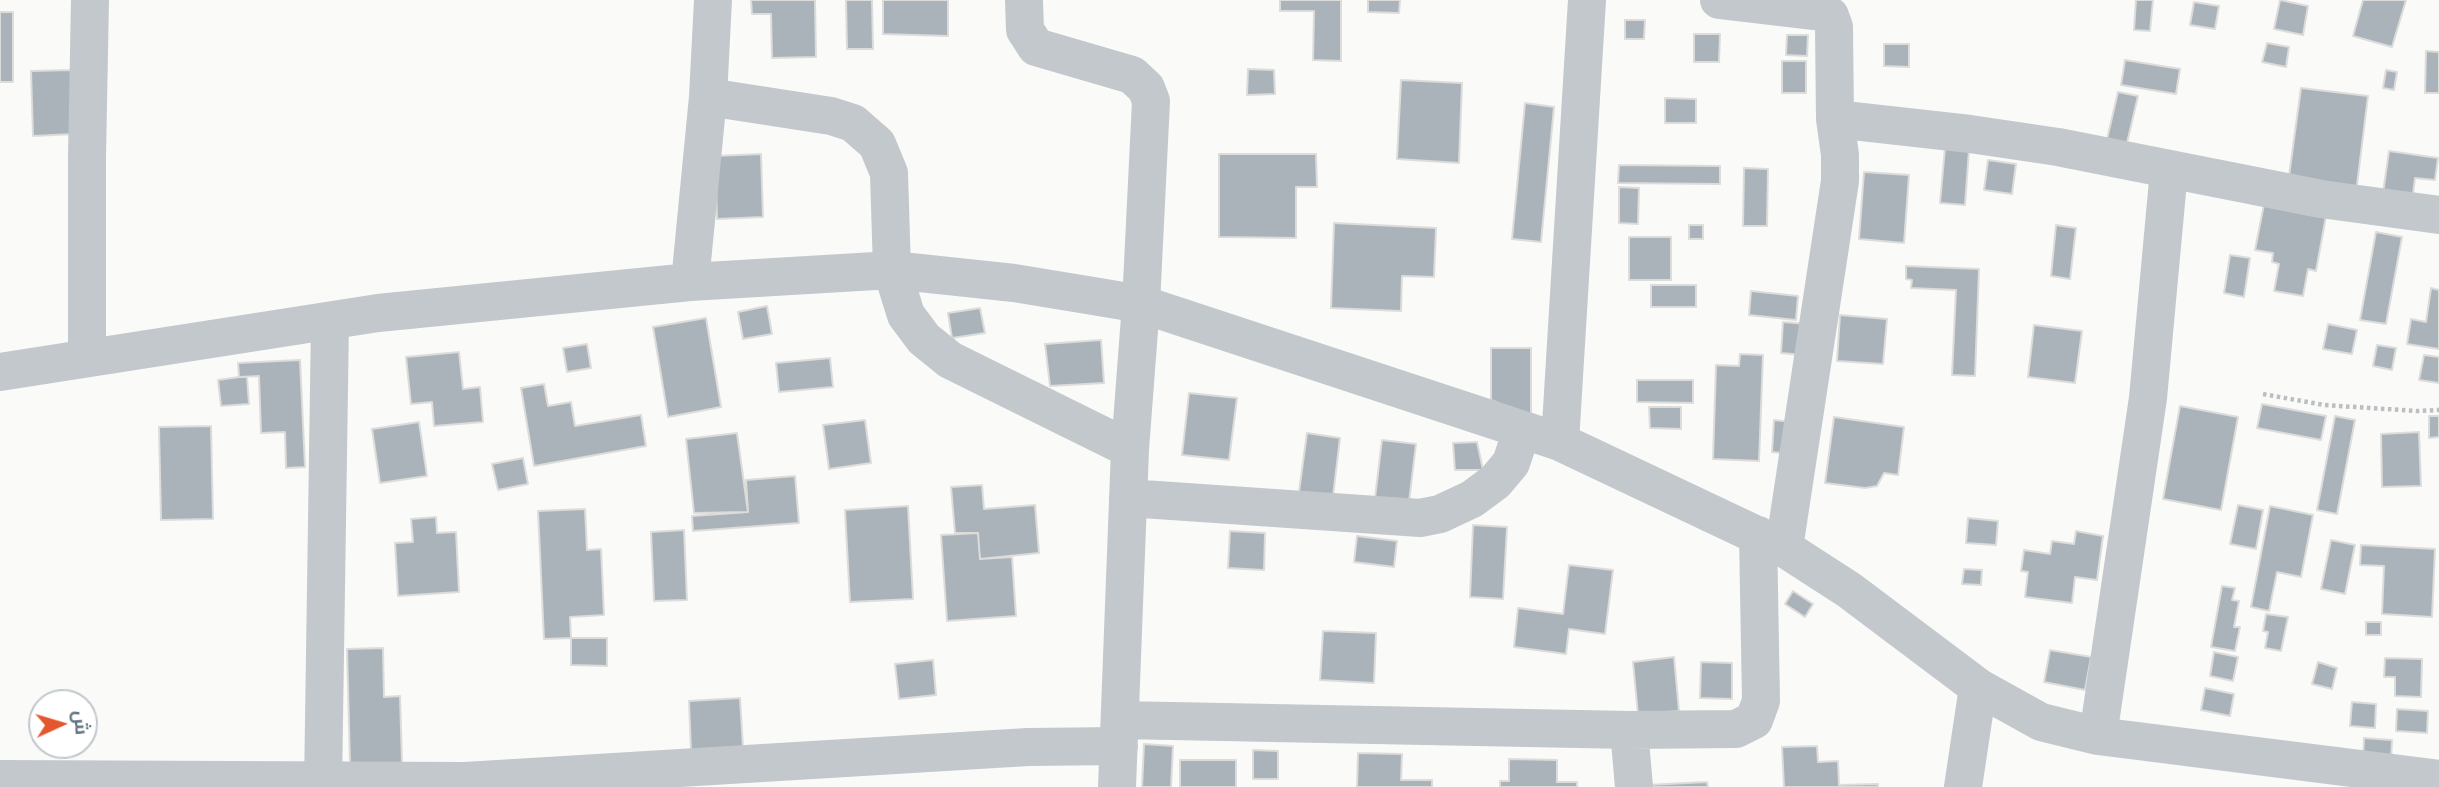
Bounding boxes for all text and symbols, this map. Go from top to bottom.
north arrow [28,689,98,759]
text: ش [69,710,95,736]

